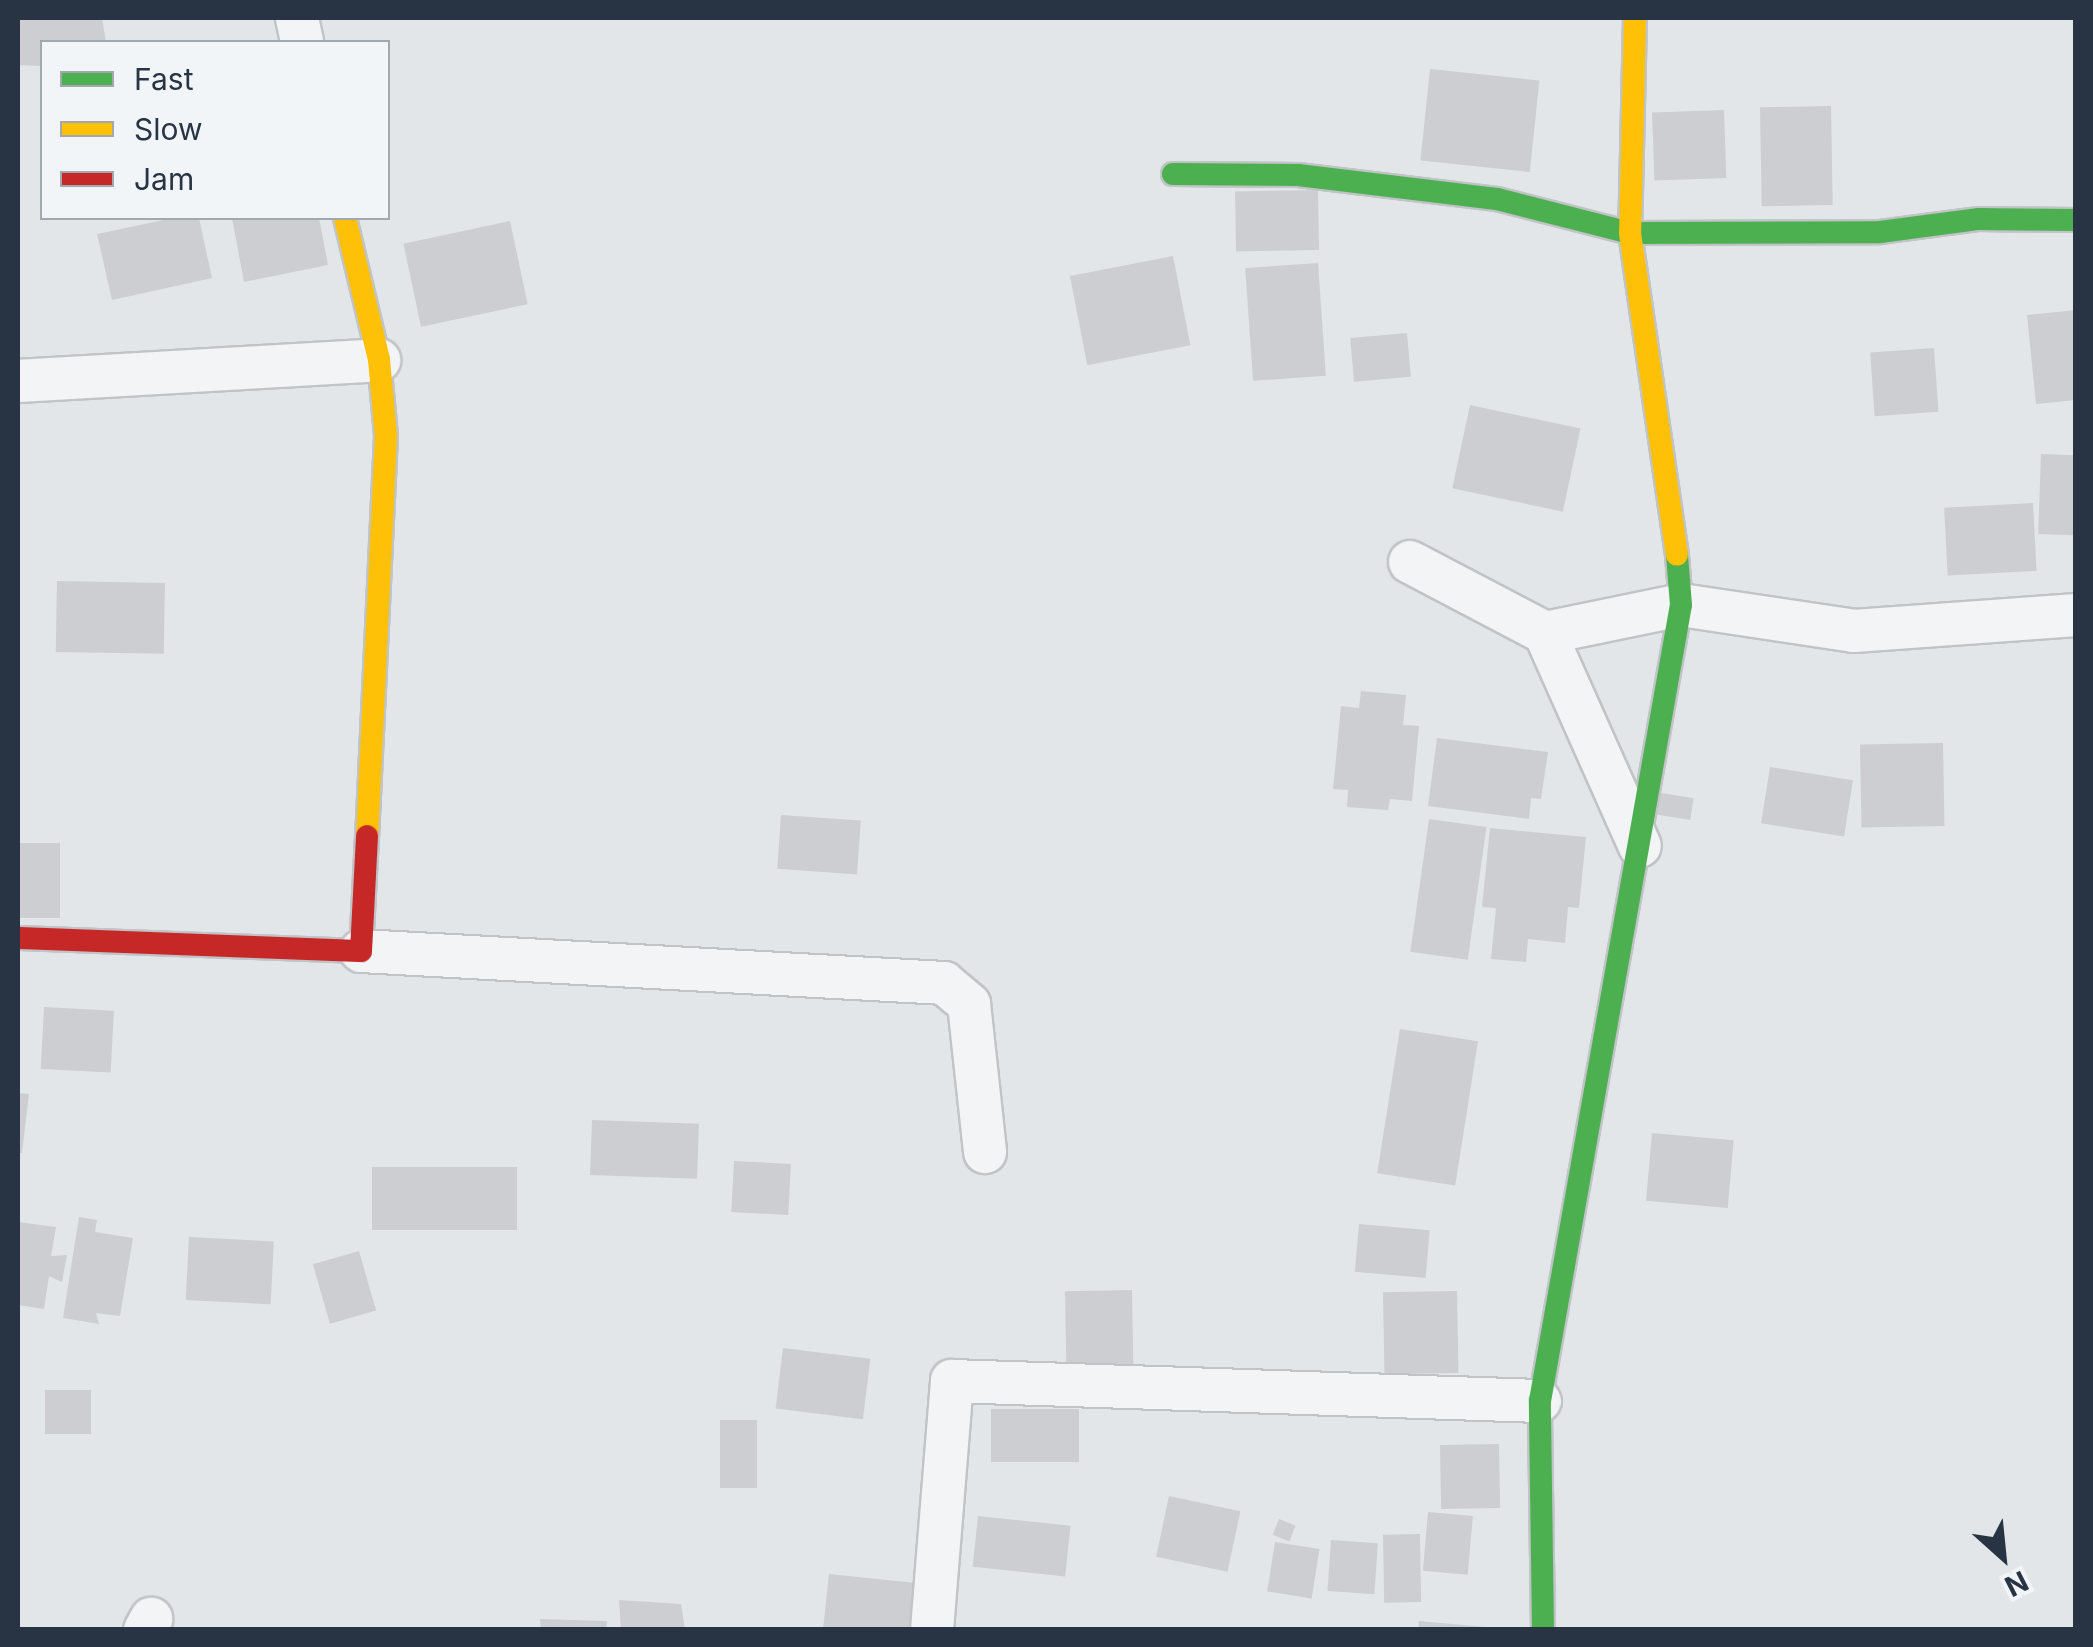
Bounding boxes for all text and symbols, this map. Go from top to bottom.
legend [40,40,390,220]
text: Fast [134,61,193,97]
text: Slow [134,111,203,147]
text: Jam [134,161,194,197]
north arrow [1953,1507,2053,1607]
text: N [1999,1564,2034,1604]

